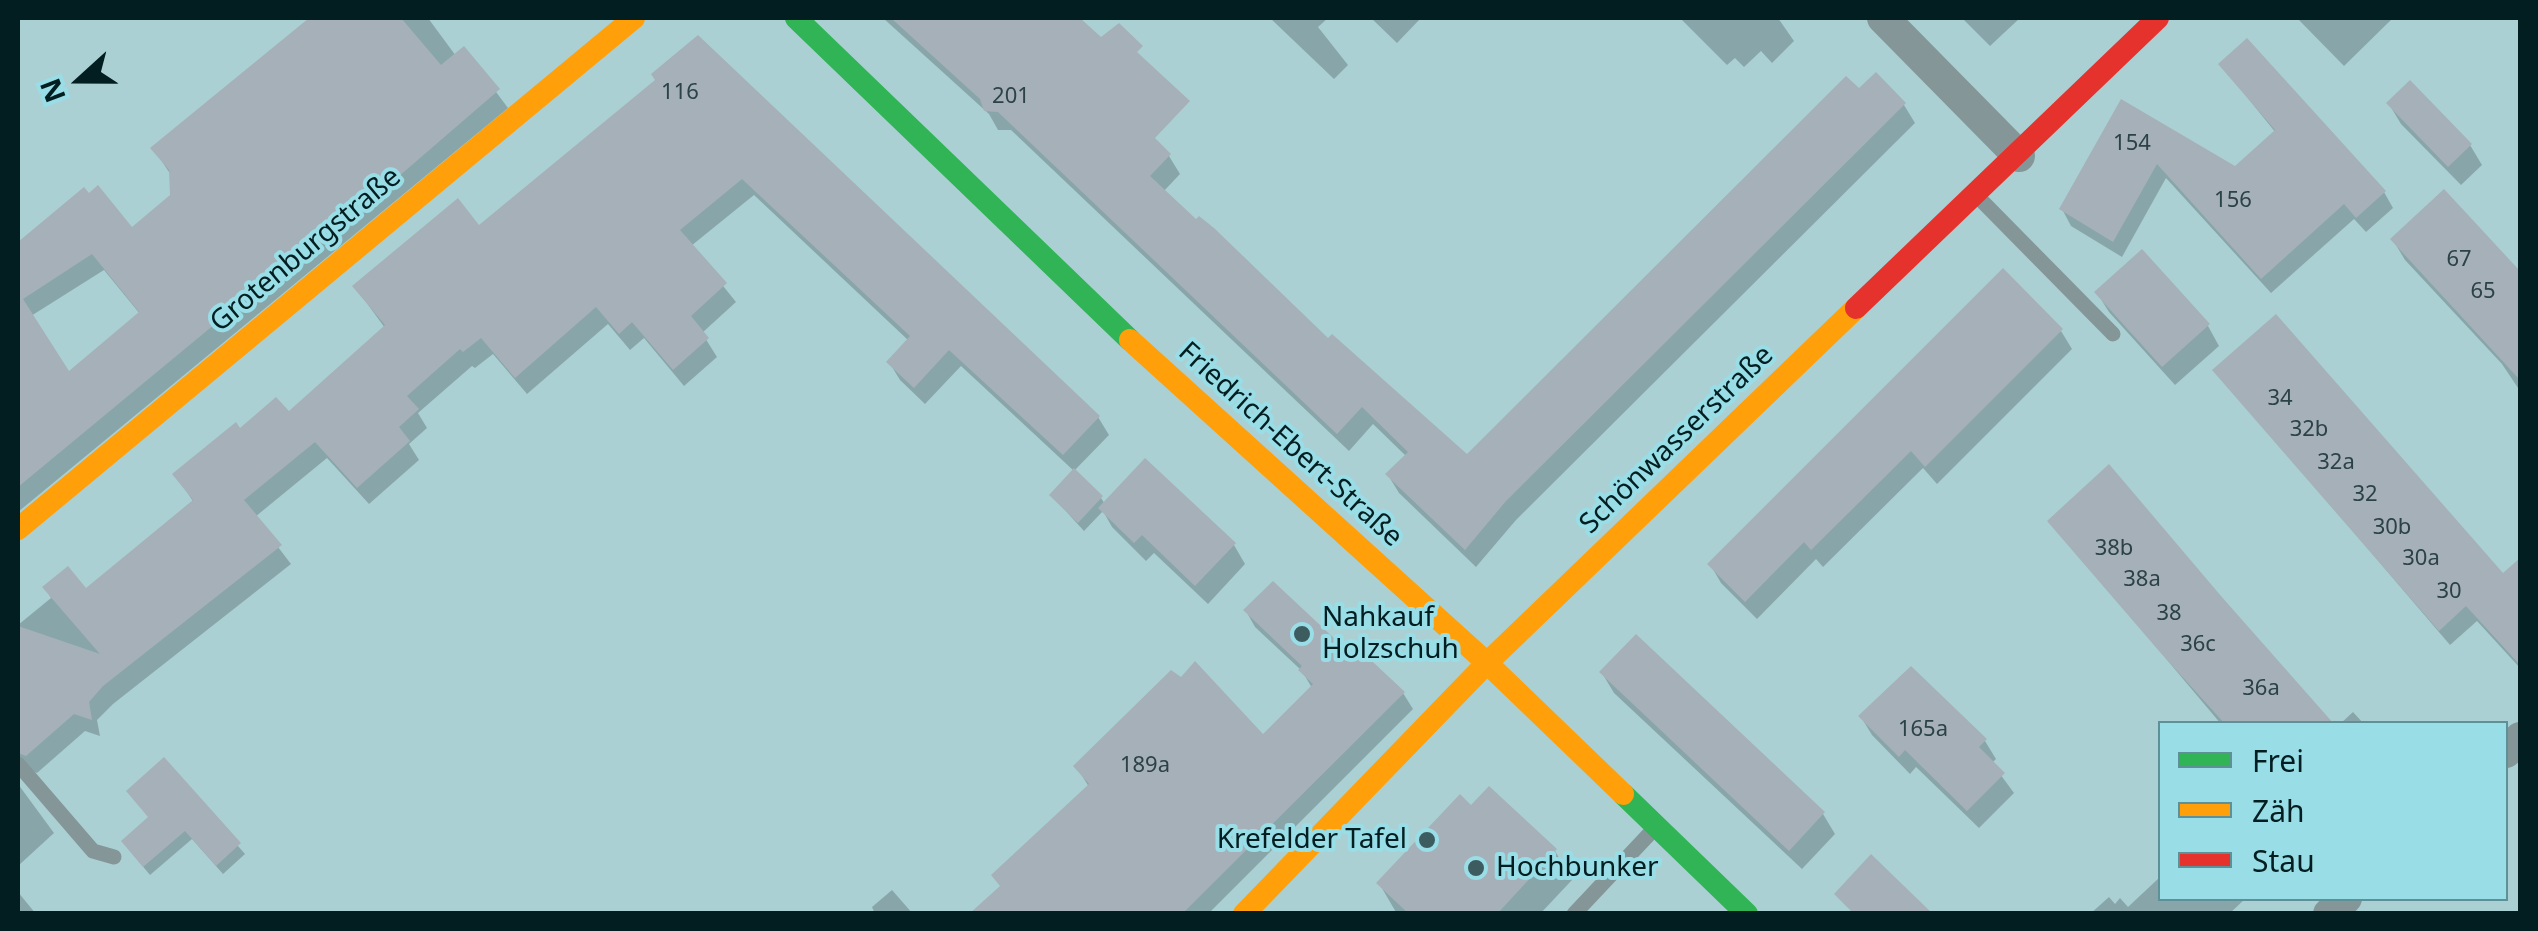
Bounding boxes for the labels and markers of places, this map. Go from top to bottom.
place label: Nahkauf Holzschuh [1322,601,1459,667]
marker: Nahkauf Holzschuh [1291,623,1313,645]
place label: Krefelder Tafel [1217,823,1407,857]
marker: Krefelder Tafel [1416,829,1438,851]
place label: Hochbunker [1496,851,1659,885]
marker: Hochbunker [1465,857,1487,879]

